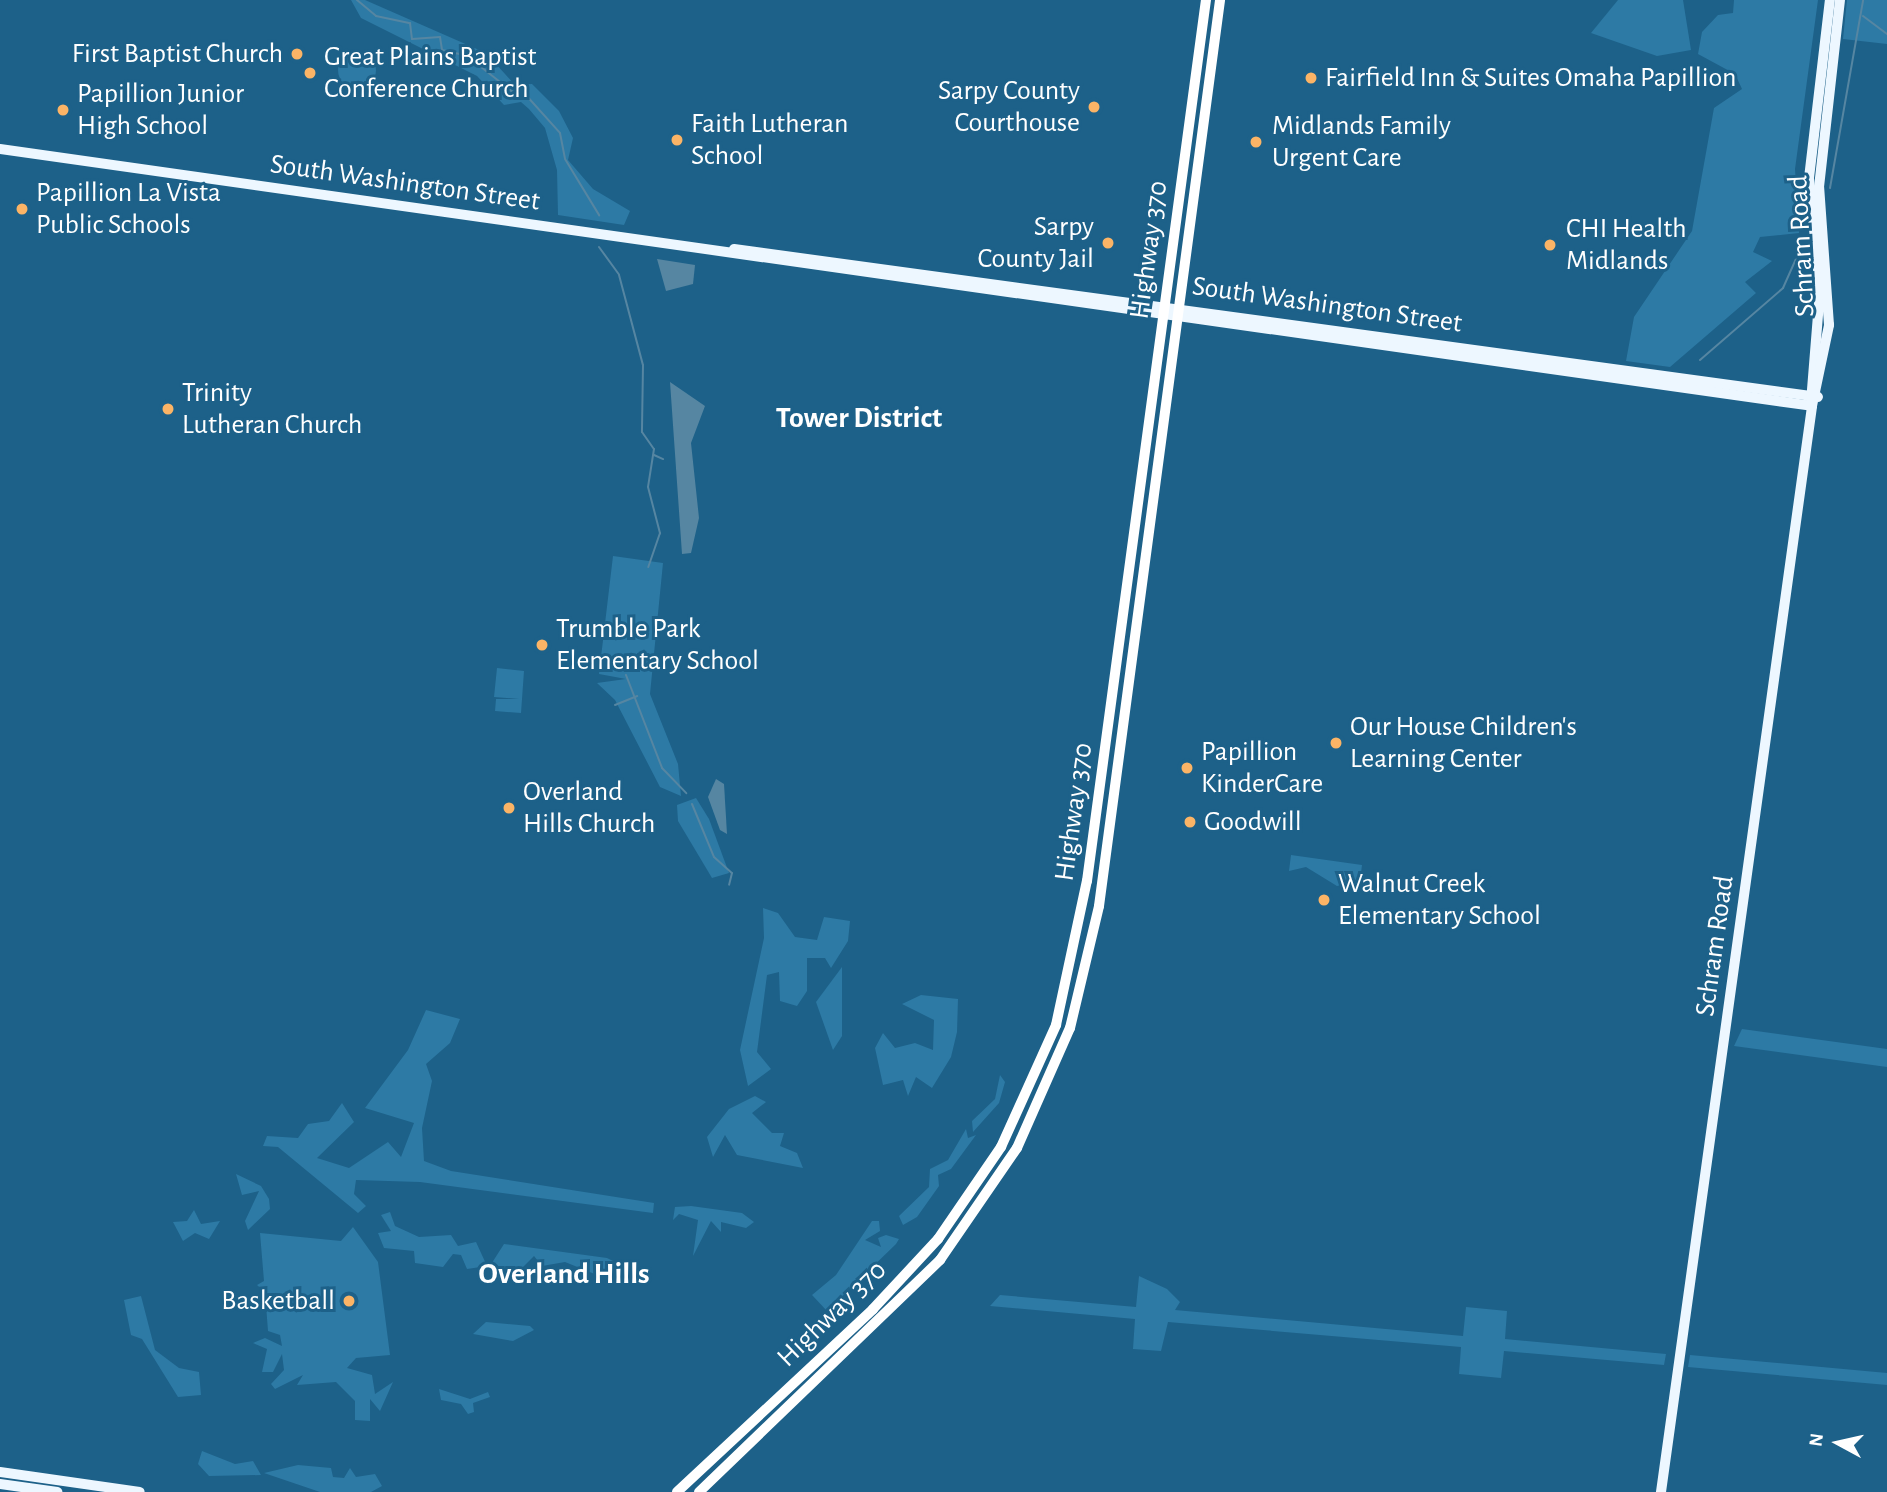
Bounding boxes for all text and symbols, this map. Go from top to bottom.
place label: First Baptist Church [72,37,283,71]
place label: Great Plains Baptist Conference Church [324,40,536,106]
marker: First Baptist Church [289,46,305,62]
place label: Fairfield Inn & Suites Omaha Papillion [1325,61,1736,95]
marker: Great Plains Baptist Conference Church [302,65,318,81]
marker: Fairfield Inn & Suites Omaha Papillion [1303,70,1319,86]
place label: Sarpy County Courthouse [938,74,1080,140]
place label: Papillion Junior High School [77,77,244,143]
marker: Sarpy County Courthouse [1086,99,1102,115]
marker: Papillion Junior High School [55,102,71,118]
place label: Faith Lutheran School [691,107,848,173]
place label: Midlands Family Urgent Care [1272,109,1451,175]
marker: Faith Lutheran School [669,132,685,148]
marker: Midlands Family Urgent Care [1246,132,1266,152]
street label: South Washington Street [268,147,542,219]
street label: Schram Road [1782,174,1822,318]
place label: Papillion La Vista Public Schools [36,176,221,242]
street label: Highway 370 [1123,179,1175,321]
marker: Papillion La Vista Public Schools [14,201,30,217]
place label: Sarpy County Jail [978,210,1094,276]
place label: CHI Health Midlands [1566,212,1687,278]
marker: Sarpy County Jail [1100,235,1116,251]
marker: CHI Health Midlands [1540,235,1560,255]
street label: South Washington Street [1190,269,1464,341]
place label: Trinity Lutheran Church [182,376,362,442]
district label: Tower District [776,400,942,436]
marker: Trinity Lutheran Church [160,401,176,417]
place label: Trumble Park Elementary School [556,612,759,678]
marker: Trumble Park Elementary School [534,637,550,653]
place label: Our House Children's Learning Center [1350,710,1577,776]
place label: Papillion KinderCare [1201,735,1323,801]
marker: Our House Children's Learning Center [1328,735,1344,751]
street label: Highway 370 [1048,741,1100,883]
marker: Papillion KinderCare [1179,760,1195,776]
place label: Overland Hills Church [523,775,655,841]
marker: Overland Hills Church [501,800,517,816]
place label: Goodwill [1204,805,1302,839]
marker: Goodwill [1182,814,1198,830]
place label: Walnut Creek Elementary School [1338,867,1541,933]
street label: Schram Road [1688,873,1742,1019]
marker: Walnut Creek Elementary School [1316,892,1332,908]
street label: Highway 370 [770,1254,894,1374]
district label: Overland Hills [478,1256,650,1292]
place label: Basketball [221,1284,335,1318]
marker: Basketball [341,1293,357,1309]
north arrow [1803,1408,1873,1478]
text: N [1806,1432,1827,1448]

